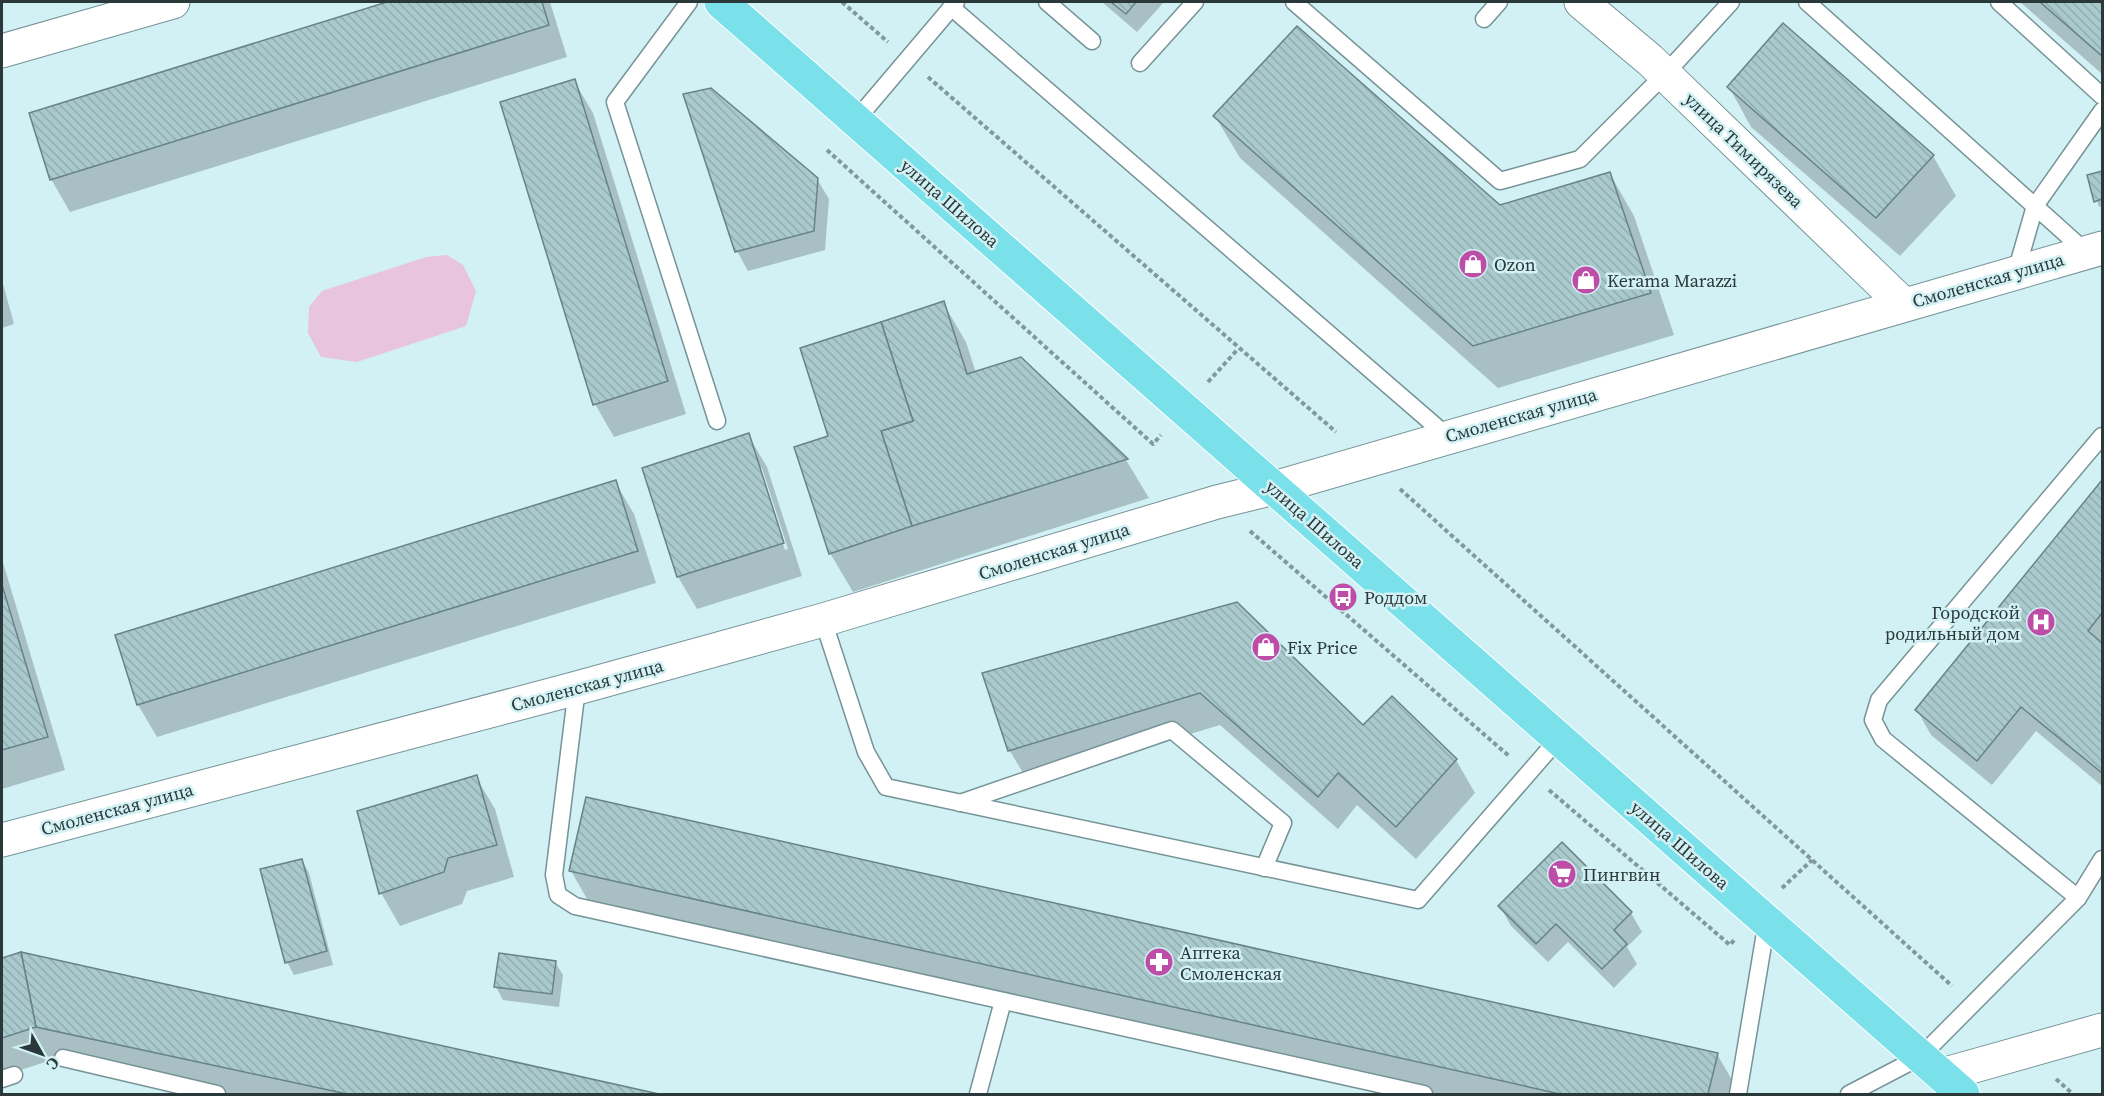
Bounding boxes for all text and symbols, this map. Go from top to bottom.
street label: улица Тимирязева [1679,87,1810,214]
street label: улица Шилова [895,153,1005,254]
street label: Смоленская улица [1909,246,2068,314]
shop icon: Ozon [1457,248,1489,280]
place label: Ozon [1494,252,1536,277]
shop icon: Kerama Marazzi [1570,264,1602,296]
place label: Kerama Marazzi [1607,268,1737,293]
street label: Смоленская улица [1442,381,1601,449]
street label: улица Шилова [1260,474,1370,575]
street label: Смоленская улица [975,516,1133,586]
bus stop icon: Роддом [1327,581,1359,613]
place label: Роддом [1364,585,1427,610]
place label: Городской родильный дом [1885,600,2020,646]
hospital icon: Городской родильный дом [2025,606,2057,638]
shop icon: Fix Price [1250,631,1282,663]
place label: Fix Price [1287,635,1358,660]
street label: Смоленская улица [508,652,667,717]
street label: Смоленская улица [38,776,197,841]
street label: улица Шилова [1625,795,1735,896]
supermarket icon: Пингвин [1546,858,1578,890]
place label: Пингвин [1583,862,1660,887]
place label: Аптека Смоленская [1180,940,1282,986]
pharmacy icon: Аптека Смоленская [1143,946,1175,978]
north arrow [12,1024,72,1084]
text: С [42,1053,65,1075]

